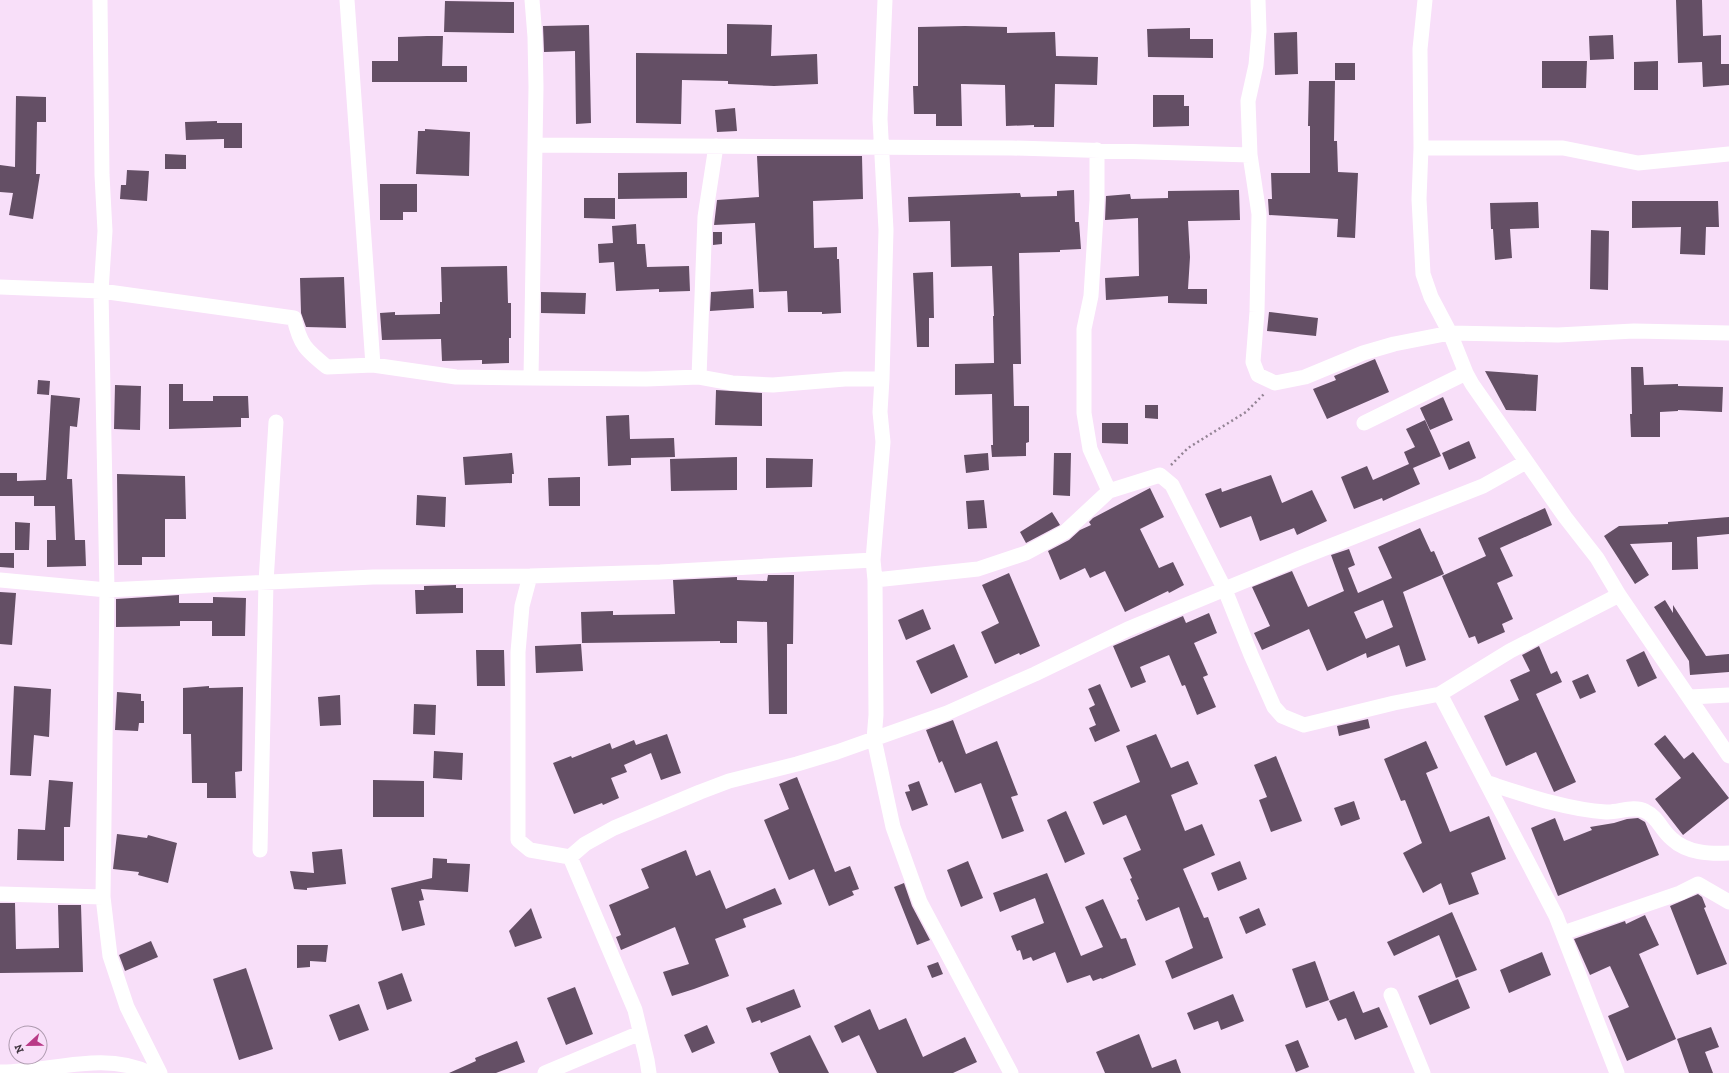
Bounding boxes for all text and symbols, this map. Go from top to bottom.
north arrow [8,1025,48,1065]
text: N [11,1042,27,1055]

